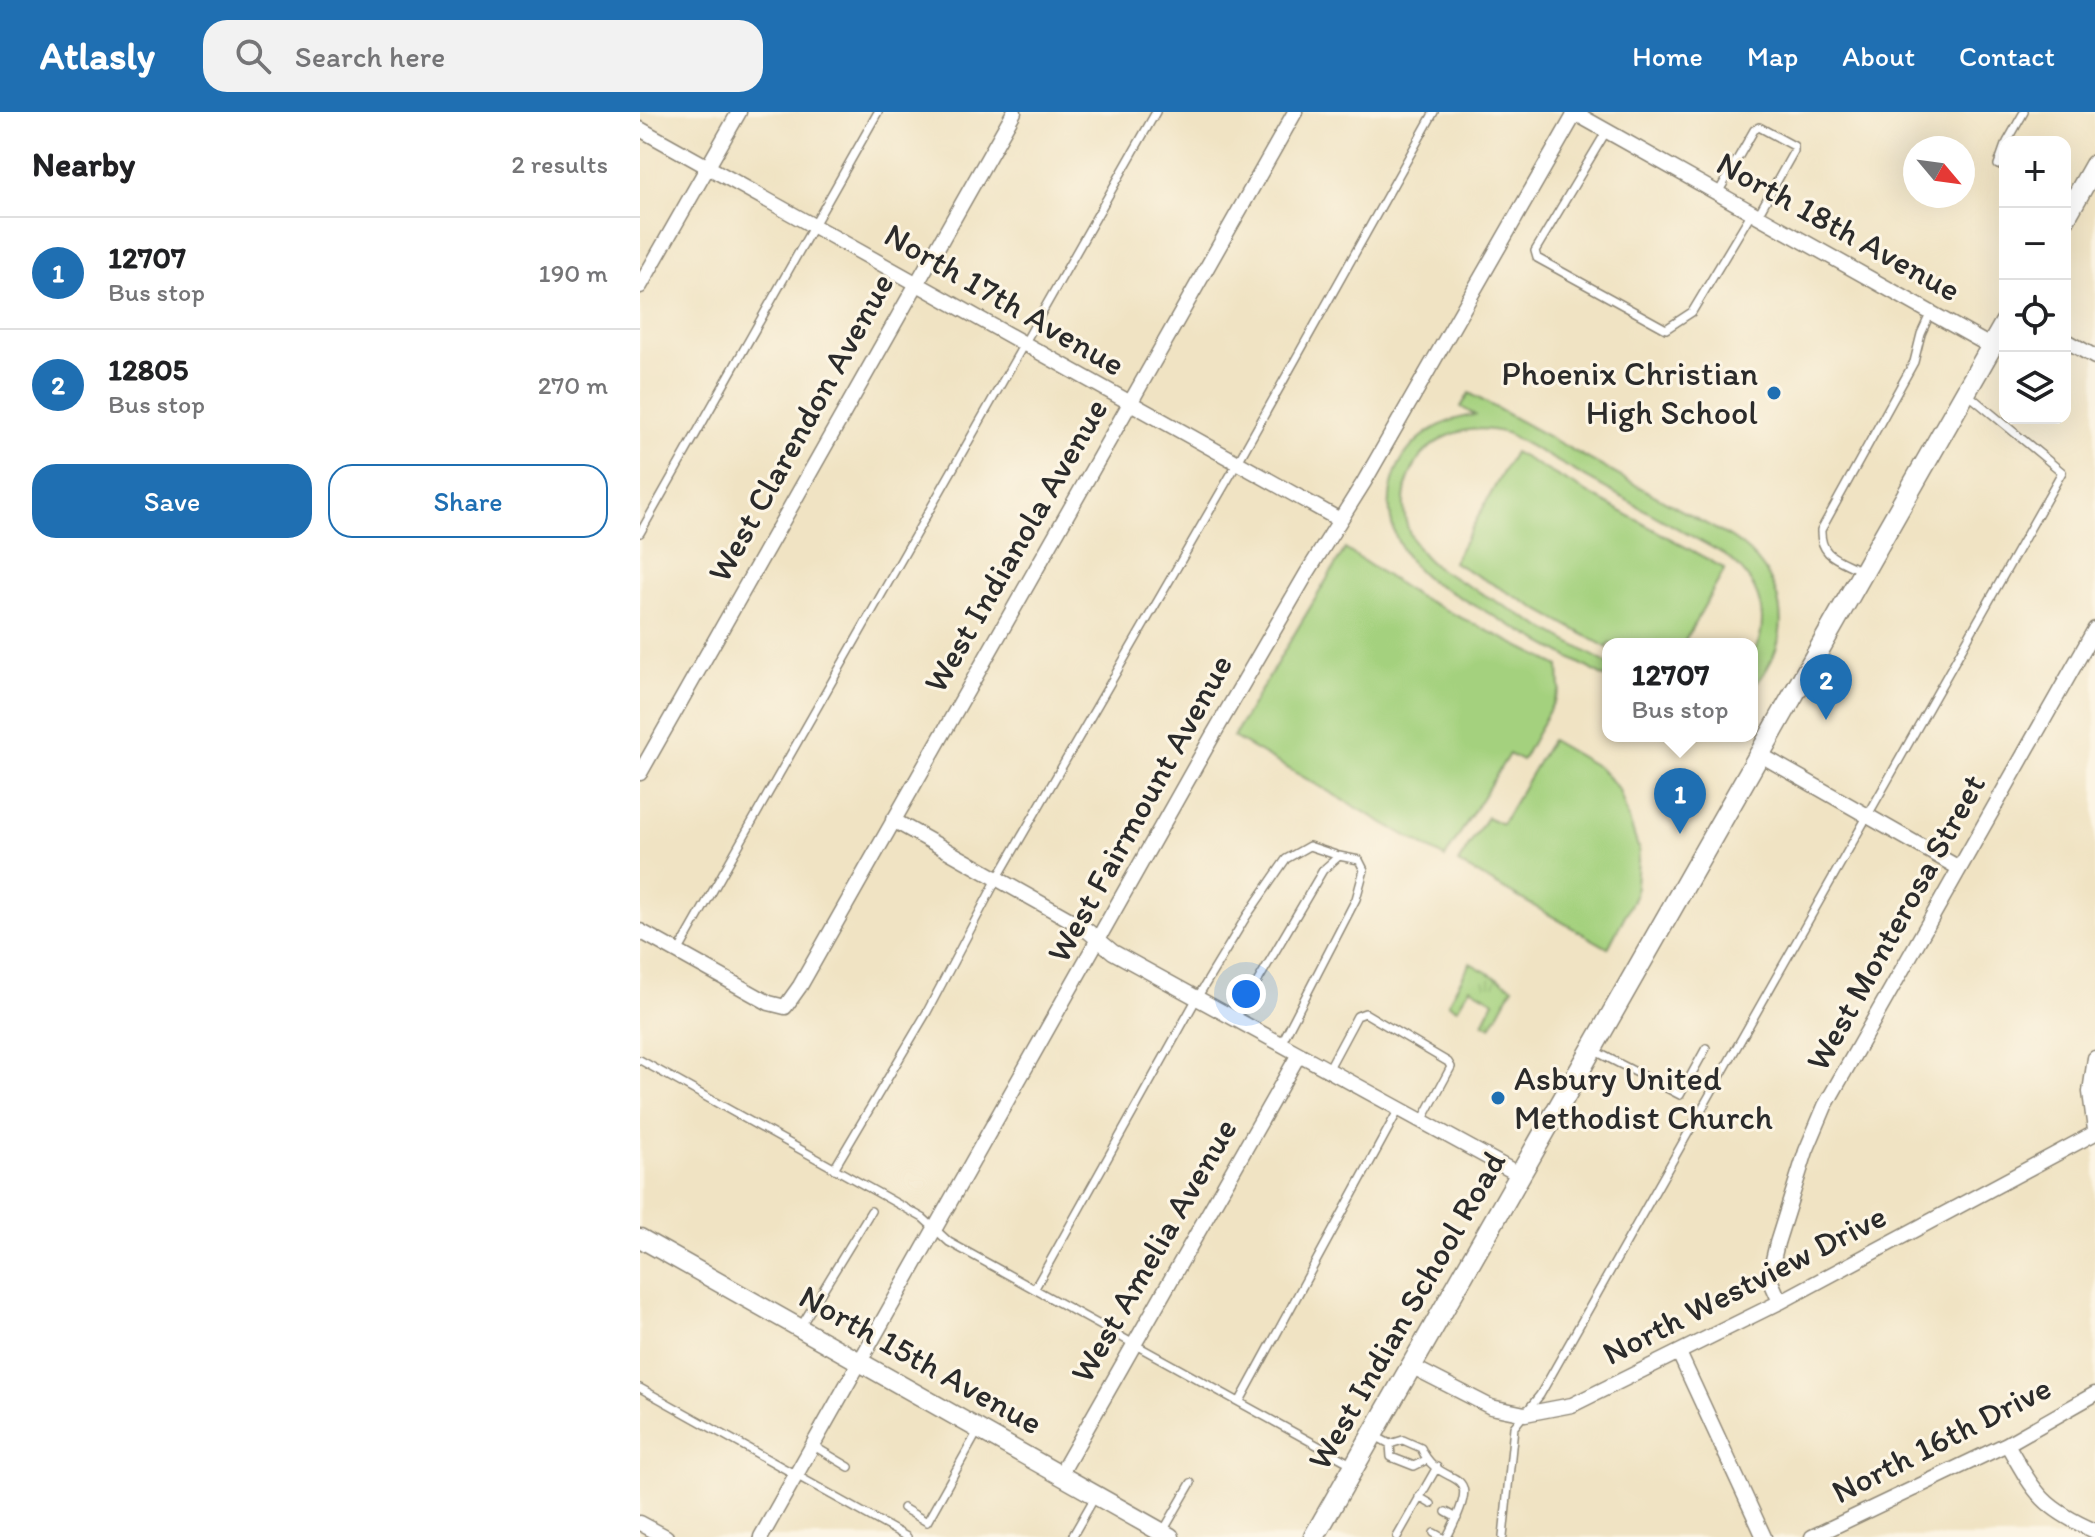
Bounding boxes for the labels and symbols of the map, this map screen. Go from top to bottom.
north arrow [1903,136,1975,208]
street label: North 18th Avenue [1710,142,1968,310]
street label: North 17th Avenue [877,214,1132,385]
street label: West Clarendon Avenue [698,266,902,589]
place label: Phoenix Christian High School [1501,353,1758,433]
marker: Phoenix Christian High School [1765,384,1783,402]
street label: West Indianola Avenue [915,391,1116,700]
street label: West Fairmount Avenue [1038,647,1241,969]
pin: 2 [1800,654,1852,720]
street label: West Monterosa Street [1797,767,1994,1078]
pin: 1 [1654,768,1706,834]
your location [1226,974,1266,1014]
place label: Asbury United Methodist Church [1514,1058,1773,1138]
marker: Asbury United Methodist Church [1489,1089,1507,1107]
street label: West Amelia Avenue [1061,1111,1246,1389]
street label: West Indian School Road [1298,1143,1515,1477]
street label: North Westview Drive [1596,1195,1893,1374]
street label: North 15th Avenue [792,1276,1049,1443]
street label: North 16th Drive [1825,1367,2058,1512]

